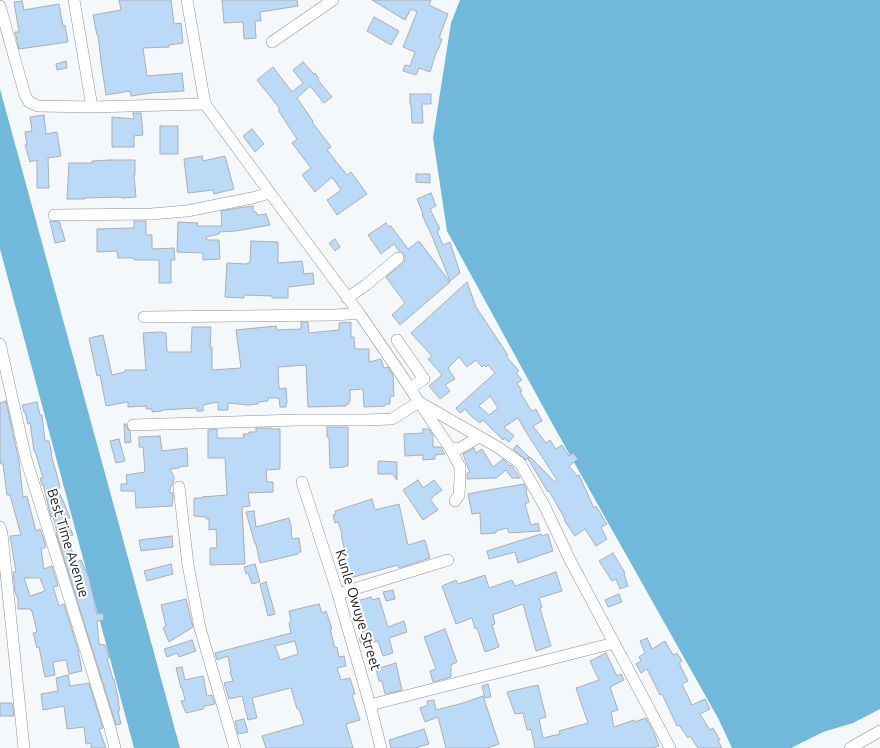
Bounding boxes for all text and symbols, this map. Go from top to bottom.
street label: Best Time Avenue [43,486,93,600]
street label: Kunle Owuye Street [332,548,384,672]

